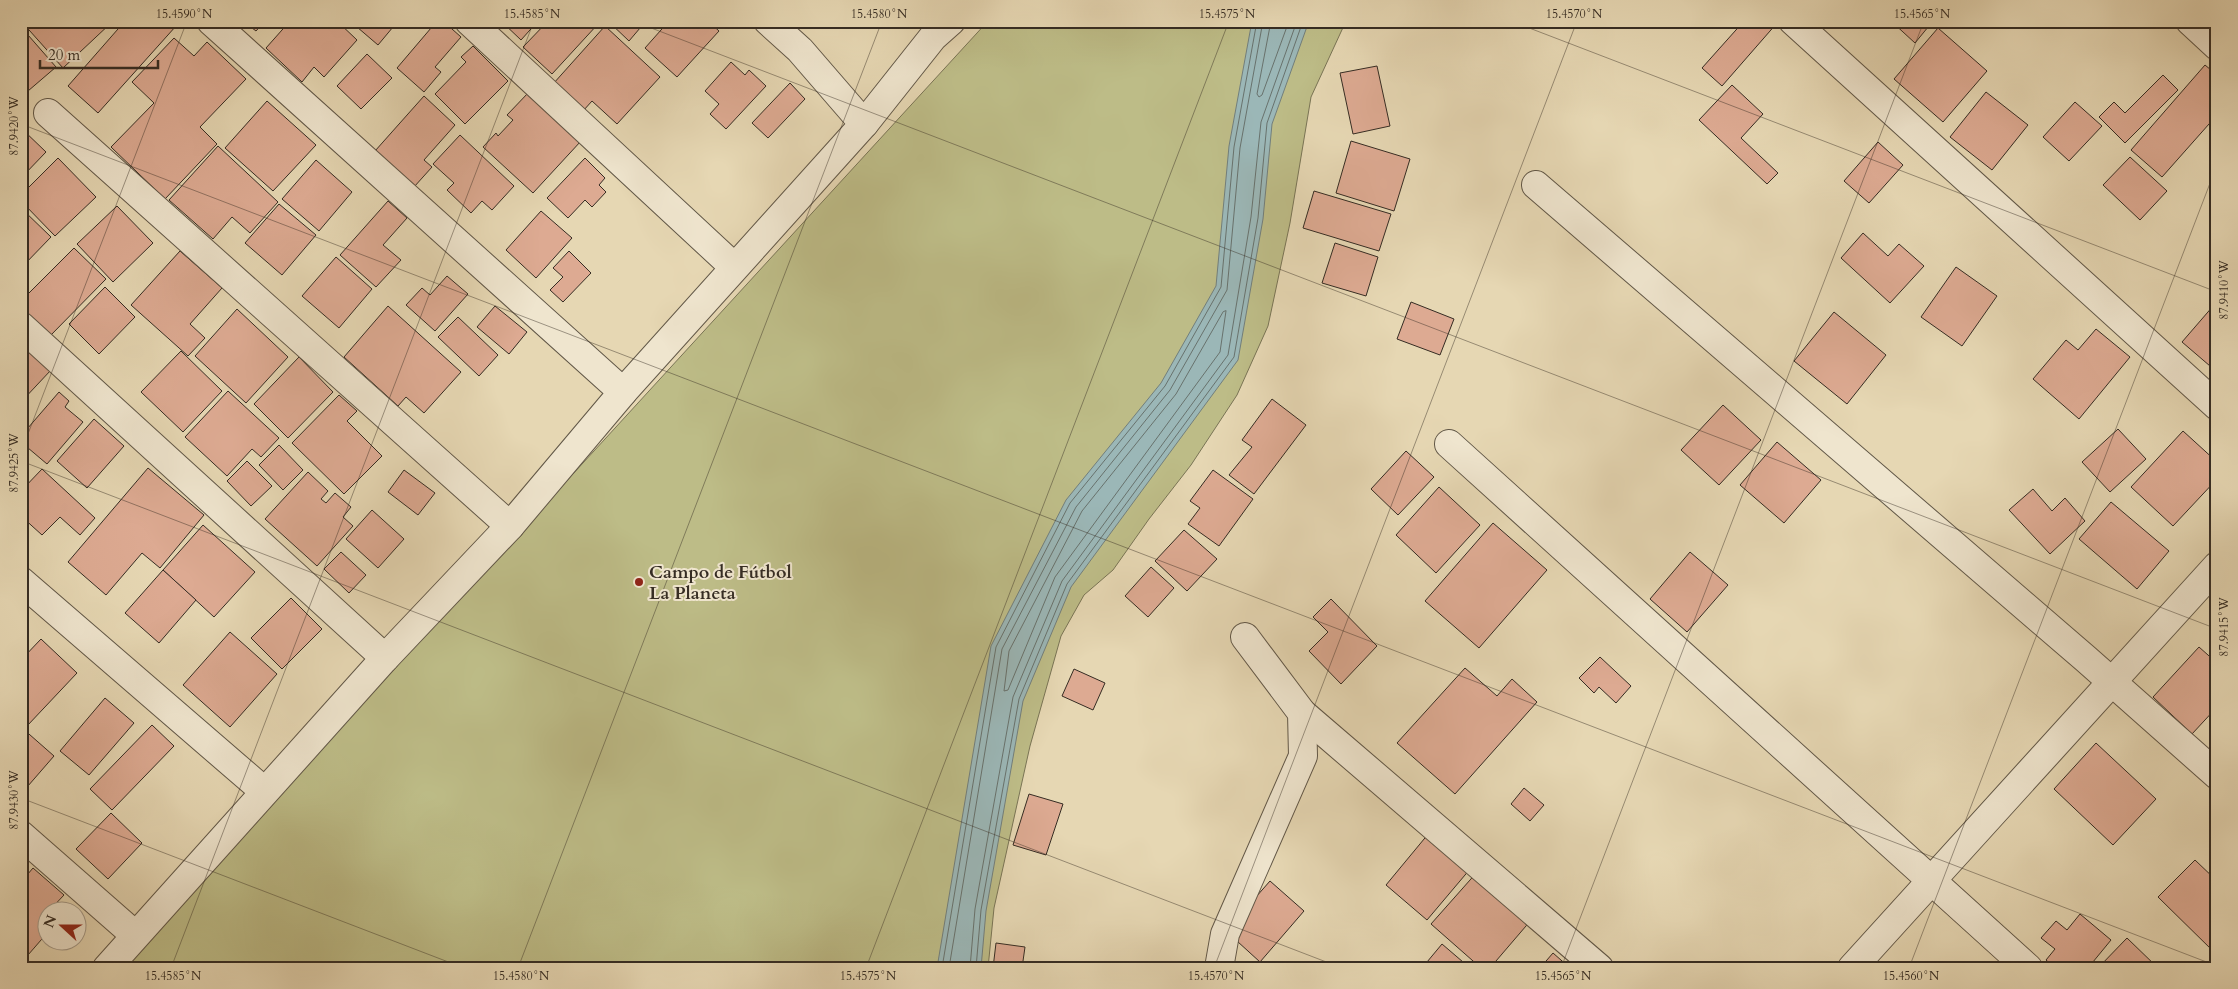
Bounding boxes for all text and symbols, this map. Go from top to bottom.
text: 15.4590°N [156,6,213,22]
text: 15.4585°N [504,6,561,22]
text: 15.4580°N [851,6,908,22]
text: 15.4575°N [1199,6,1256,22]
text: 15.4570°N [1546,6,1603,22]
text: 15.4565°N [1894,6,1951,22]
scale bar [40,38,158,70]
text: 20 m [48,45,80,65]
text: 87.9420°W [6,96,22,156]
text: 87.9410°W [2216,260,2232,320]
text: 87.9425°W [6,433,22,493]
place label: Campo de Fútbol La Planeta [649,560,792,606]
marker: Campo de Fútbol La Planeta [633,576,645,588]
text: 87.9415°W [2216,597,2232,657]
text: 87.9430°W [6,770,22,830]
north arrow [38,902,88,952]
text: N [39,912,61,931]
text: 15.4585°N [145,968,202,984]
text: 15.4580°N [493,968,550,984]
text: 15.4575°N [840,968,897,984]
text: 15.4570°N [1188,968,1245,984]
text: 15.4565°N [1535,968,1592,984]
text: 15.4560°N [1883,968,1940,984]

